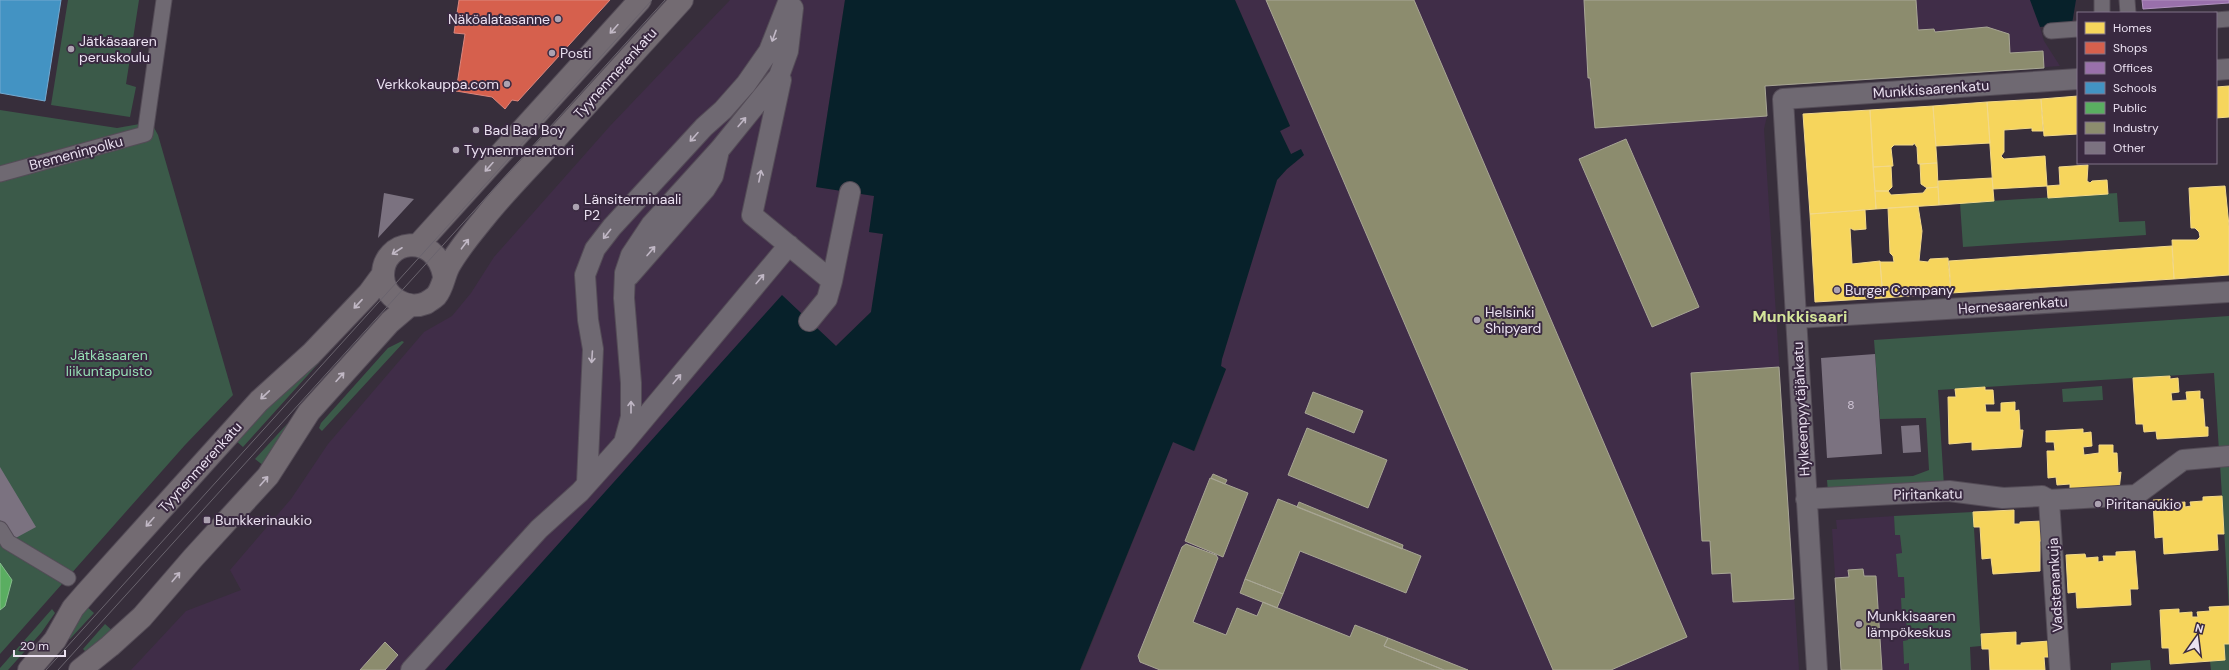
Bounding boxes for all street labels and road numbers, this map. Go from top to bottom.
street label: Tyynenmerenkatu [569,24,661,122]
street label: Munkkisaarenkatu [1872,76,1990,102]
street label: Bremeninpolku [27,132,125,174]
street label: Hernesaarenkatu [1958,292,2068,318]
street label: Hylkeenpyytäjänkatu [1788,341,1814,477]
street label: Tyynenmerenkatu [154,418,246,516]
street label: Piritankatu [1893,484,1963,504]
street label: Vadstenankuja [2044,537,2066,633]

